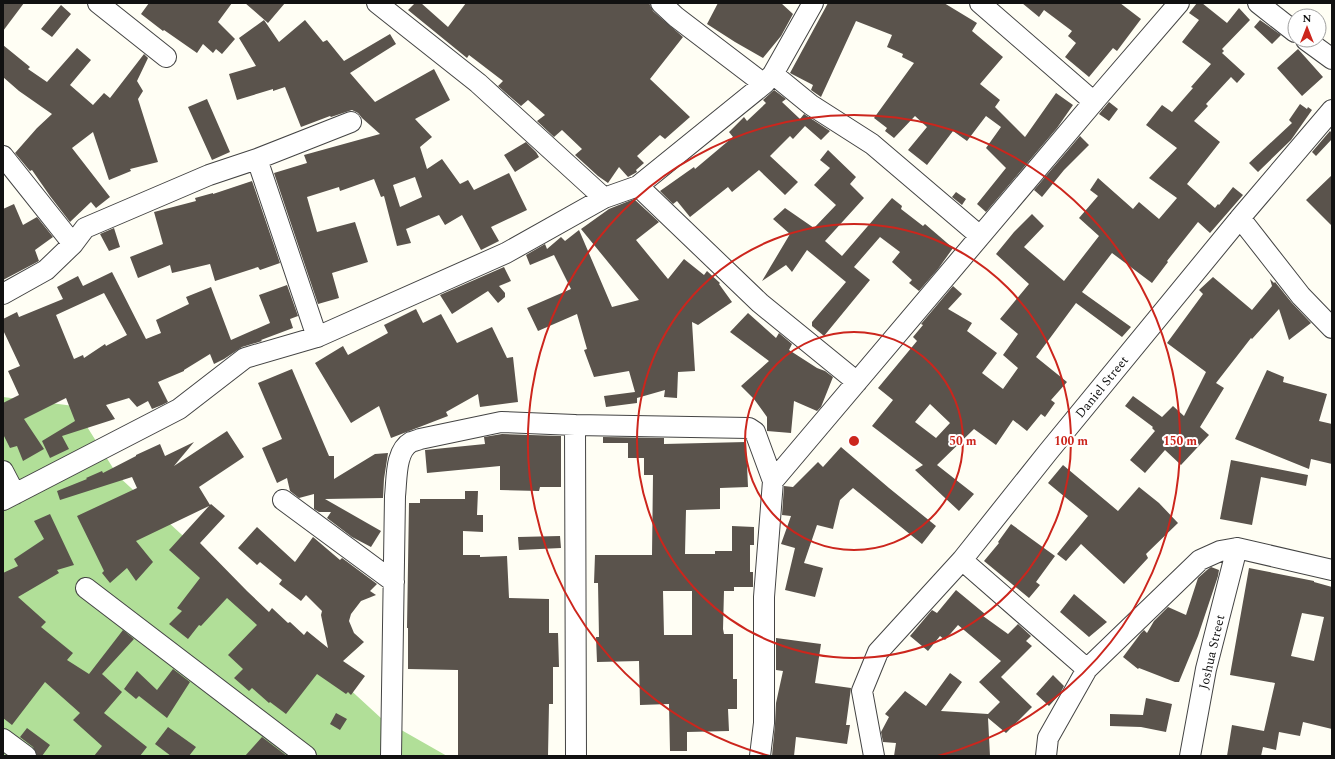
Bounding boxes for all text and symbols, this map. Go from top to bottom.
north arrow [1287,8,1327,48]
text: N [1303,10,1312,27]
street label: Daniel Street [1070,351,1134,423]
text: 50 m [949,432,977,451]
text: 100 m [1054,432,1088,451]
text: 150 m [1163,432,1197,451]
centre of rings [847,434,861,448]
street label: Joshua Street [1194,612,1230,691]

